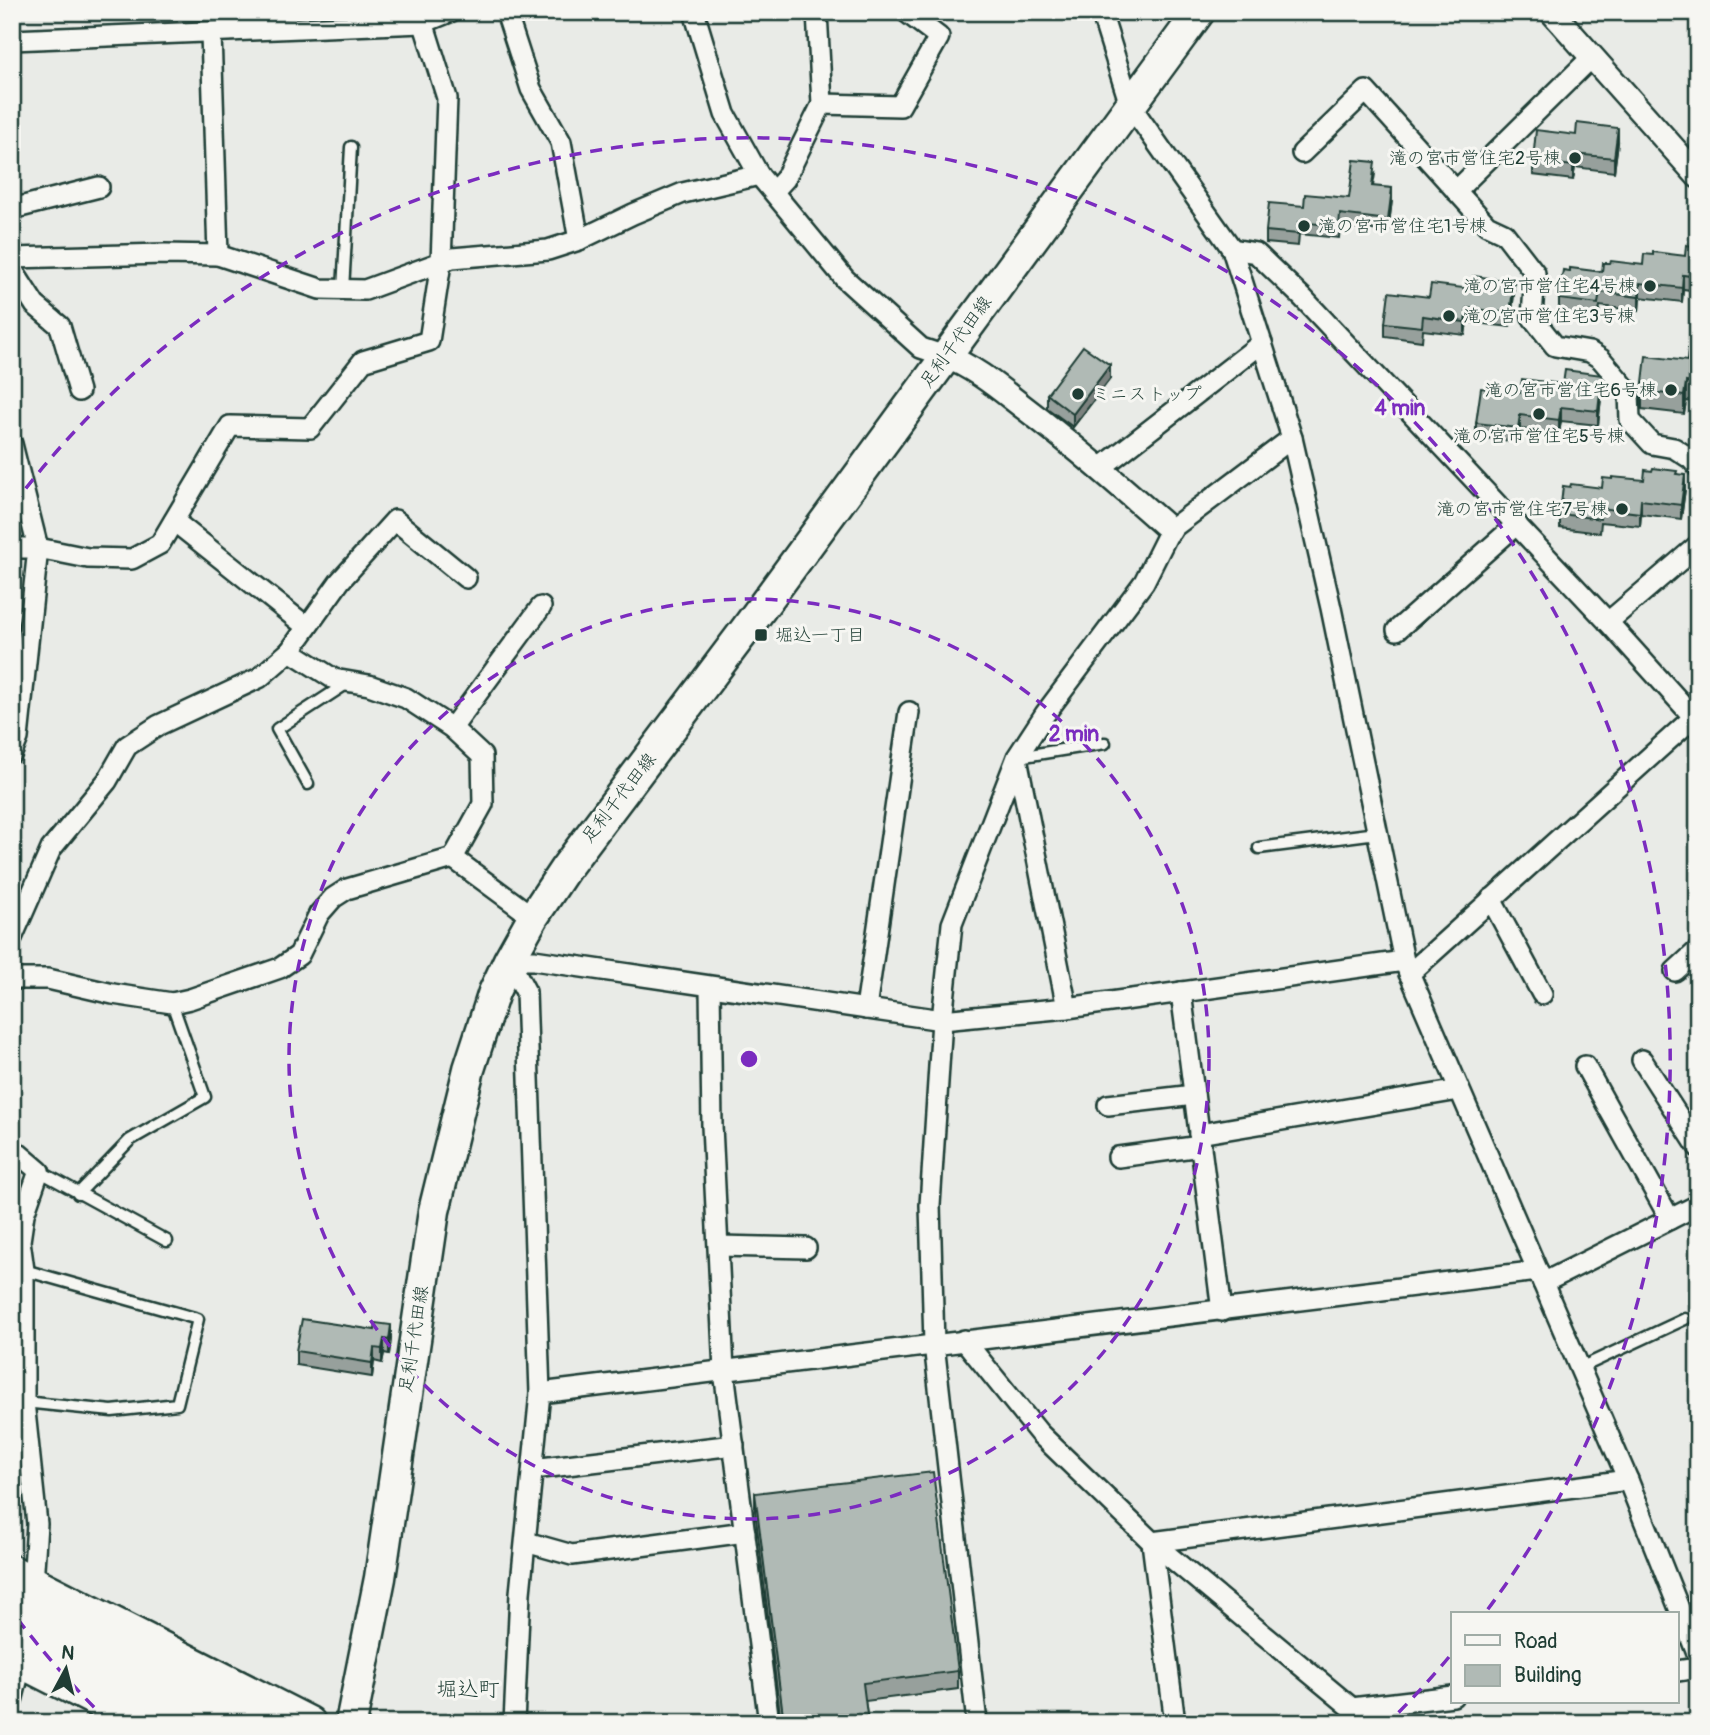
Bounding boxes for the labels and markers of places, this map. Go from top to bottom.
place label: 滝の宮市営住宅2号棟 [1389,147,1561,170]
marker: 滝の宮市営住宅2号棟 [1567,150,1583,166]
place label: 滝の宮市営住宅1号棟 [1318,215,1487,238]
marker: 滝の宮市営住宅1号棟 [1296,218,1312,234]
place label: 滝の宮市営住宅4号棟 [1464,275,1636,298]
marker: 滝の宮市営住宅4号棟 [1642,278,1658,294]
place label: 滝の宮市営住宅3号棟 [1463,305,1635,328]
marker: 滝の宮市営住宅3号棟 [1441,308,1457,324]
place label: 滝の宮市営住宅6号棟 [1485,379,1657,402]
marker: 滝の宮市営住宅6号棟 [1663,382,1679,398]
place label: ミニストップ [1092,383,1202,406]
marker: ミニストップ [1070,386,1086,402]
marker: 滝の宮市営住宅5号棟 [1531,406,1547,422]
place label: 滝の宮市営住宅5号棟 [1453,425,1625,448]
place label: 滝の宮市営住宅7号棟 [1436,498,1608,521]
marker: 滝の宮市営住宅7号棟 [1614,501,1630,517]
place label: 堀込一丁目 [775,624,865,647]
marker: 堀込一丁目 [753,627,769,643]
centre of rings [737,1047,761,1071]

